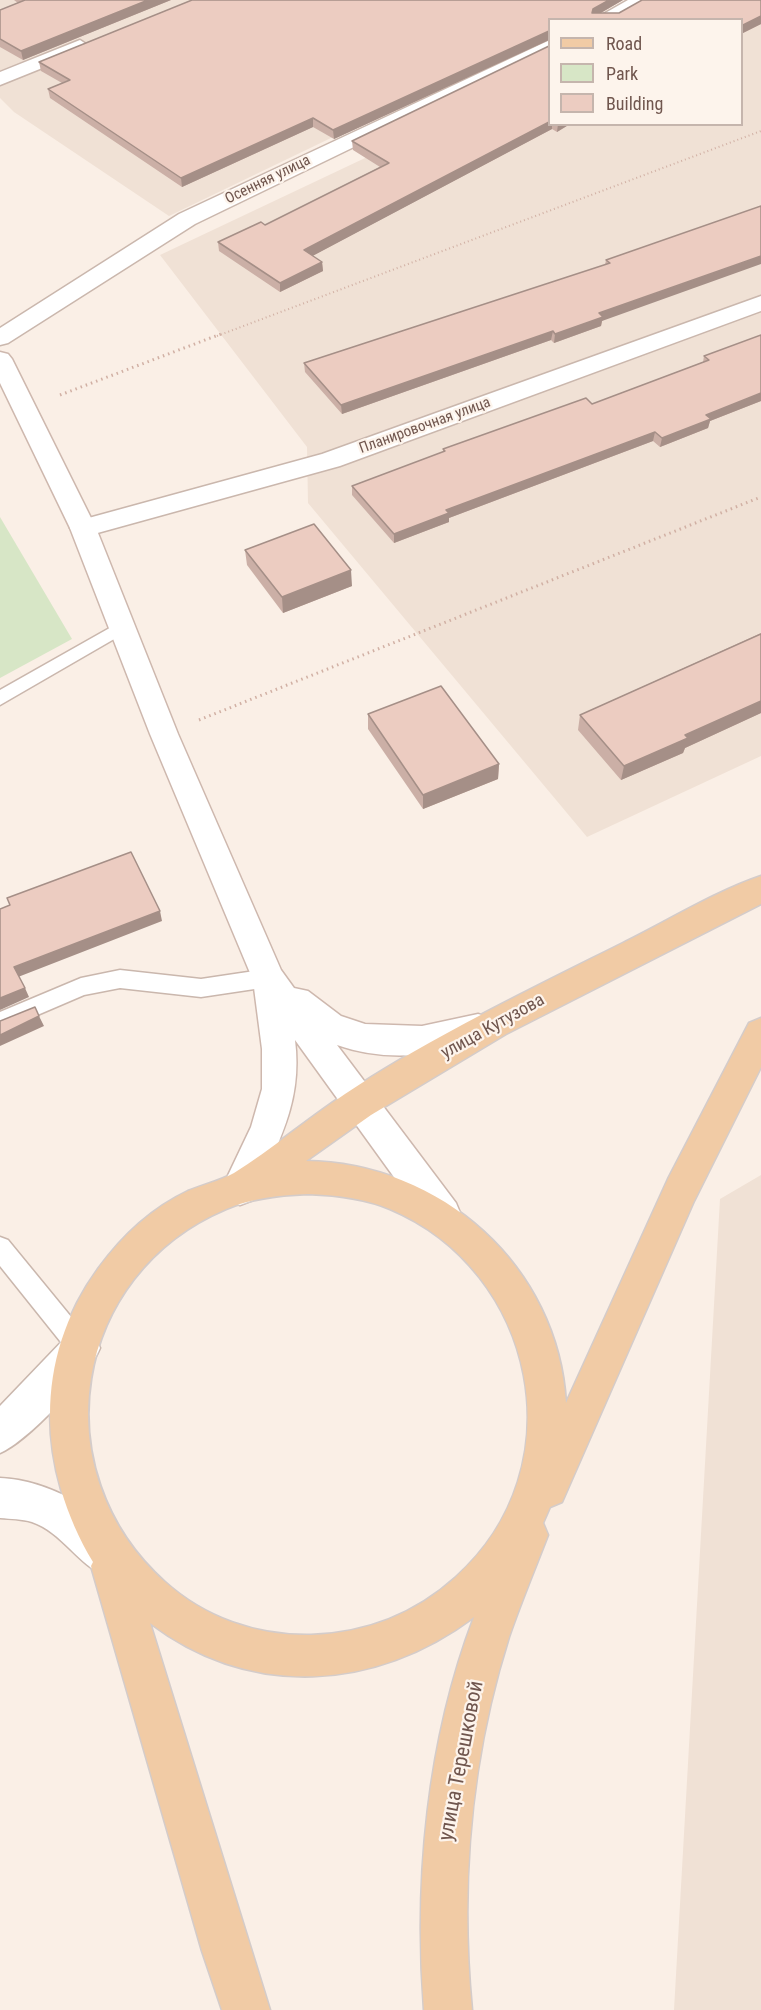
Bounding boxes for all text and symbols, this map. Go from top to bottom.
legend [548,18,743,126]
text: Road [606,33,642,54]
text: Park [606,63,638,84]
text: Building [606,93,663,114]
street label: Осенняя улица [223,152,313,208]
street label: Планировочная улица [357,394,493,458]
street label: улица Кутузова [438,990,548,1064]
street label: улица Терешковой [434,1679,490,1843]

